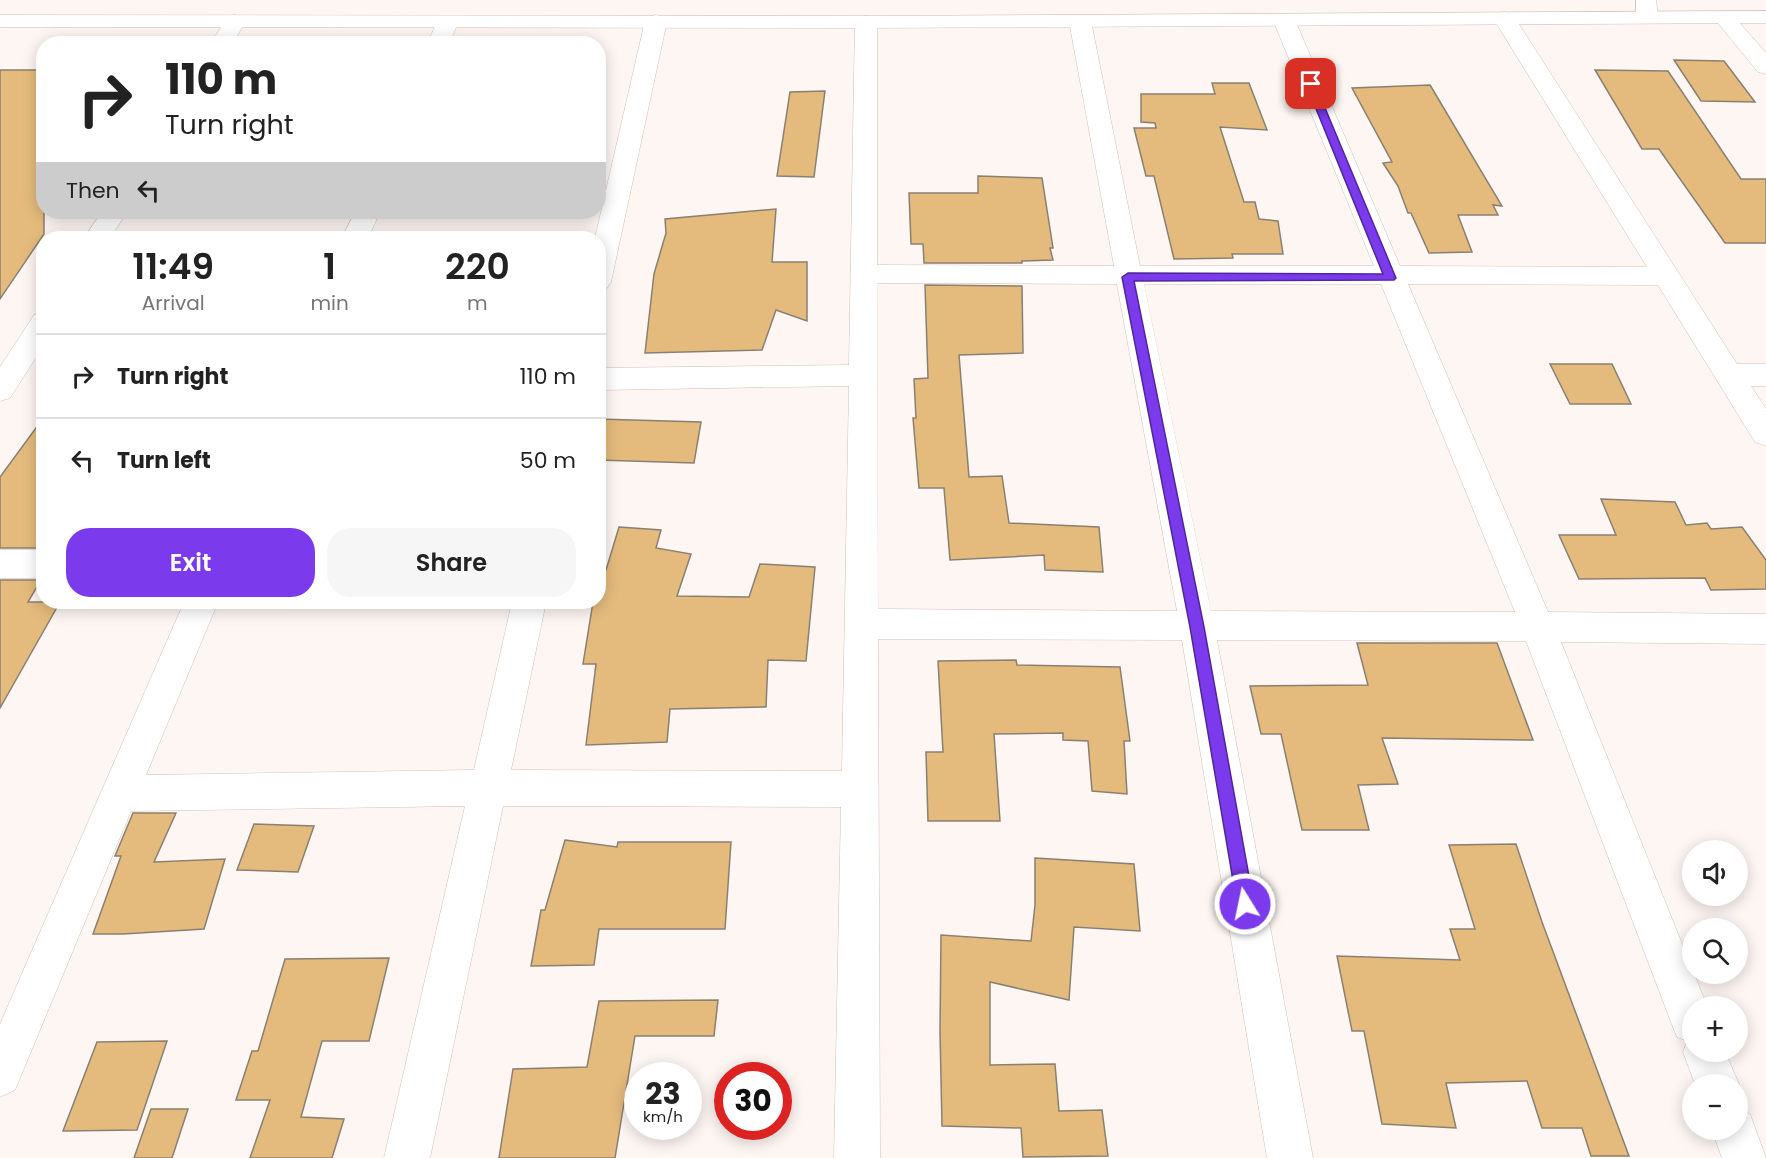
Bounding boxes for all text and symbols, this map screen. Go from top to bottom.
text: 110 m [165,50,277,109]
pin [1285,58,1336,109]
icon: right [66,60,144,138]
icon: arrive [1294,67,1327,100]
text: Turn right [165,106,294,143]
icon: left [132,174,165,207]
text: Then [66,175,120,206]
text: 11:49 [132,241,214,292]
text: 1 [323,241,336,292]
text: 220 [445,241,510,292]
text: Arrival [142,289,205,317]
text: min [310,289,349,317]
text: m [467,289,488,317]
icon: right [66,360,99,393]
text: Turn right [117,361,228,392]
text: 110 m [520,361,576,392]
icon: left [66,444,99,477]
text: Turn left [117,445,211,476]
text: 50 m [520,445,576,476]
button: Exit [66,528,315,597]
button: Share [327,528,576,597]
map controls [1682,840,1748,1140]
button: sound [1682,840,1748,906]
position arrow [1213,872,1277,936]
button: search [1682,918,1748,984]
button: + [1682,996,1748,1062]
speed limit sign: 30 [714,1062,792,1140]
text: 23 [645,1072,681,1115]
button: − [1682,1074,1748,1140]
text: km/h [643,1106,683,1127]

